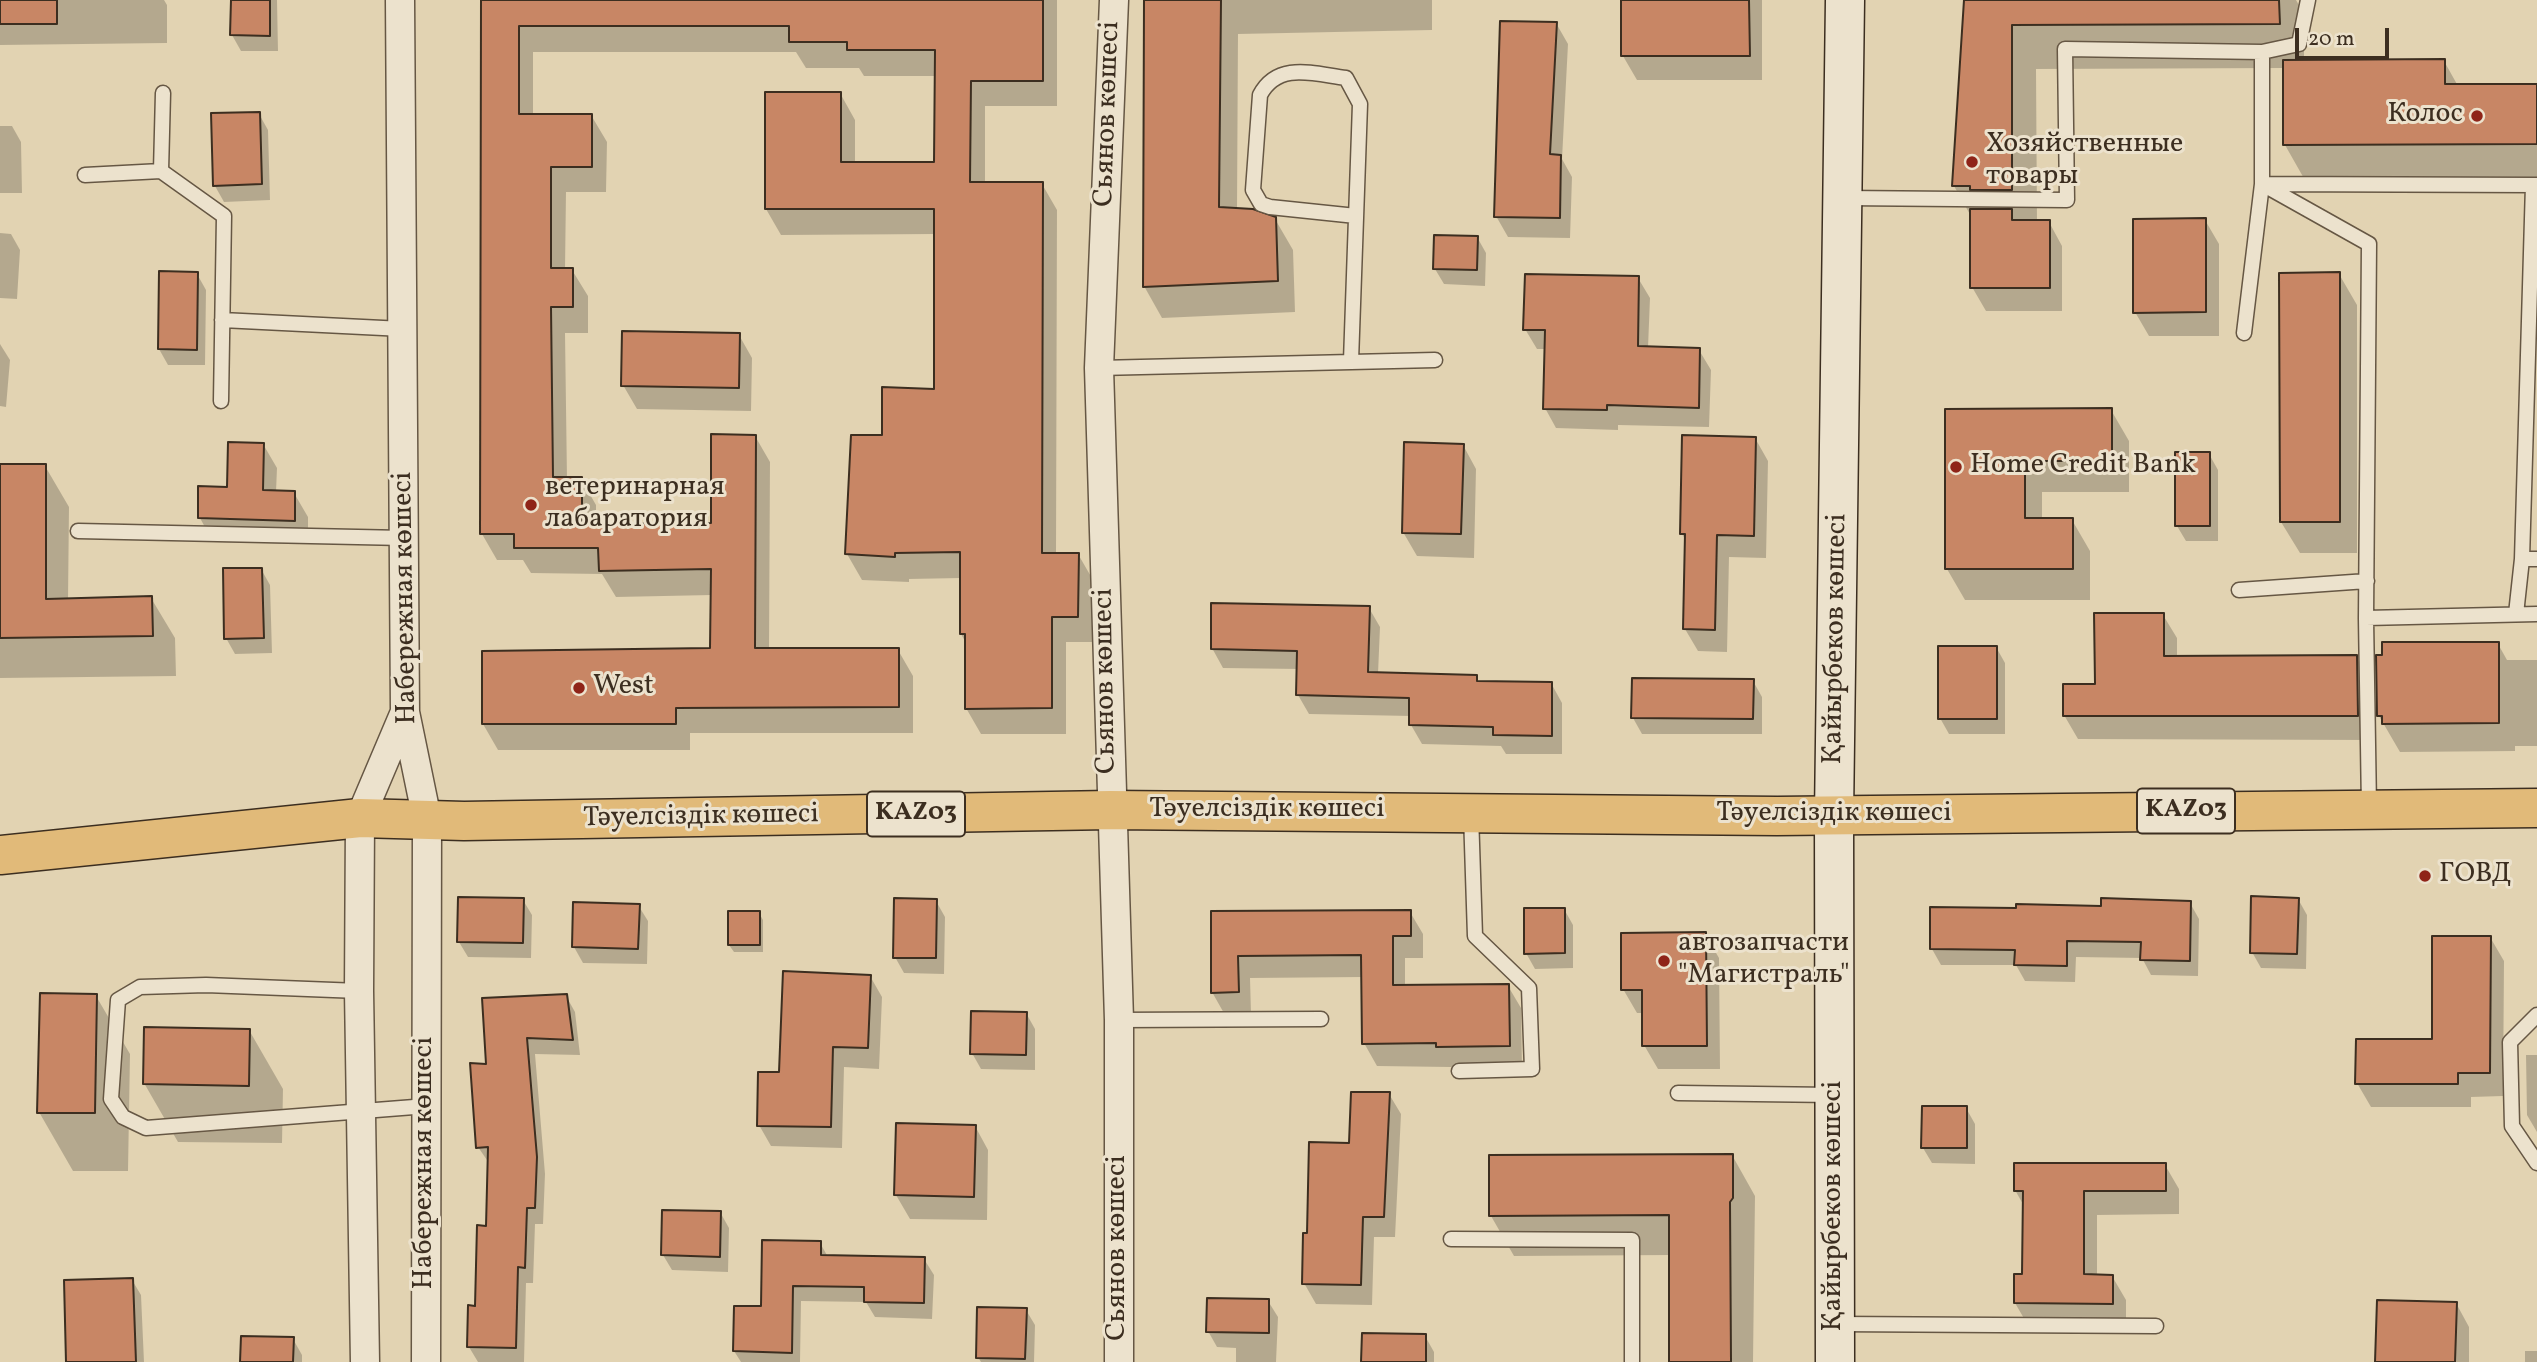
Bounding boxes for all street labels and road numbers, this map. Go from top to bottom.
street label: Сьянов көшесі [1089,21,1129,207]
street label: Набережная көшесі [388,471,426,725]
street label: Қайырбеков көшесі [1818,513,1856,765]
street label: Сьянов көшесі [1089,588,1125,774]
road number: KАZ03 [2137,789,2235,834]
road number: KАZ03 [867,792,965,836]
street label: Тәуелсіздік көшесі [1149,794,1385,828]
street label: Тәуелсіздік көшесі [1716,798,1952,832]
street label: Тәуелсіздік көшесі [583,799,819,837]
street label: Набережная көшесі [409,1037,443,1289]
street label: Қайырбеков көшесі [1818,1080,1852,1332]
street label: Сьянов көшесі [1102,1155,1136,1341]

